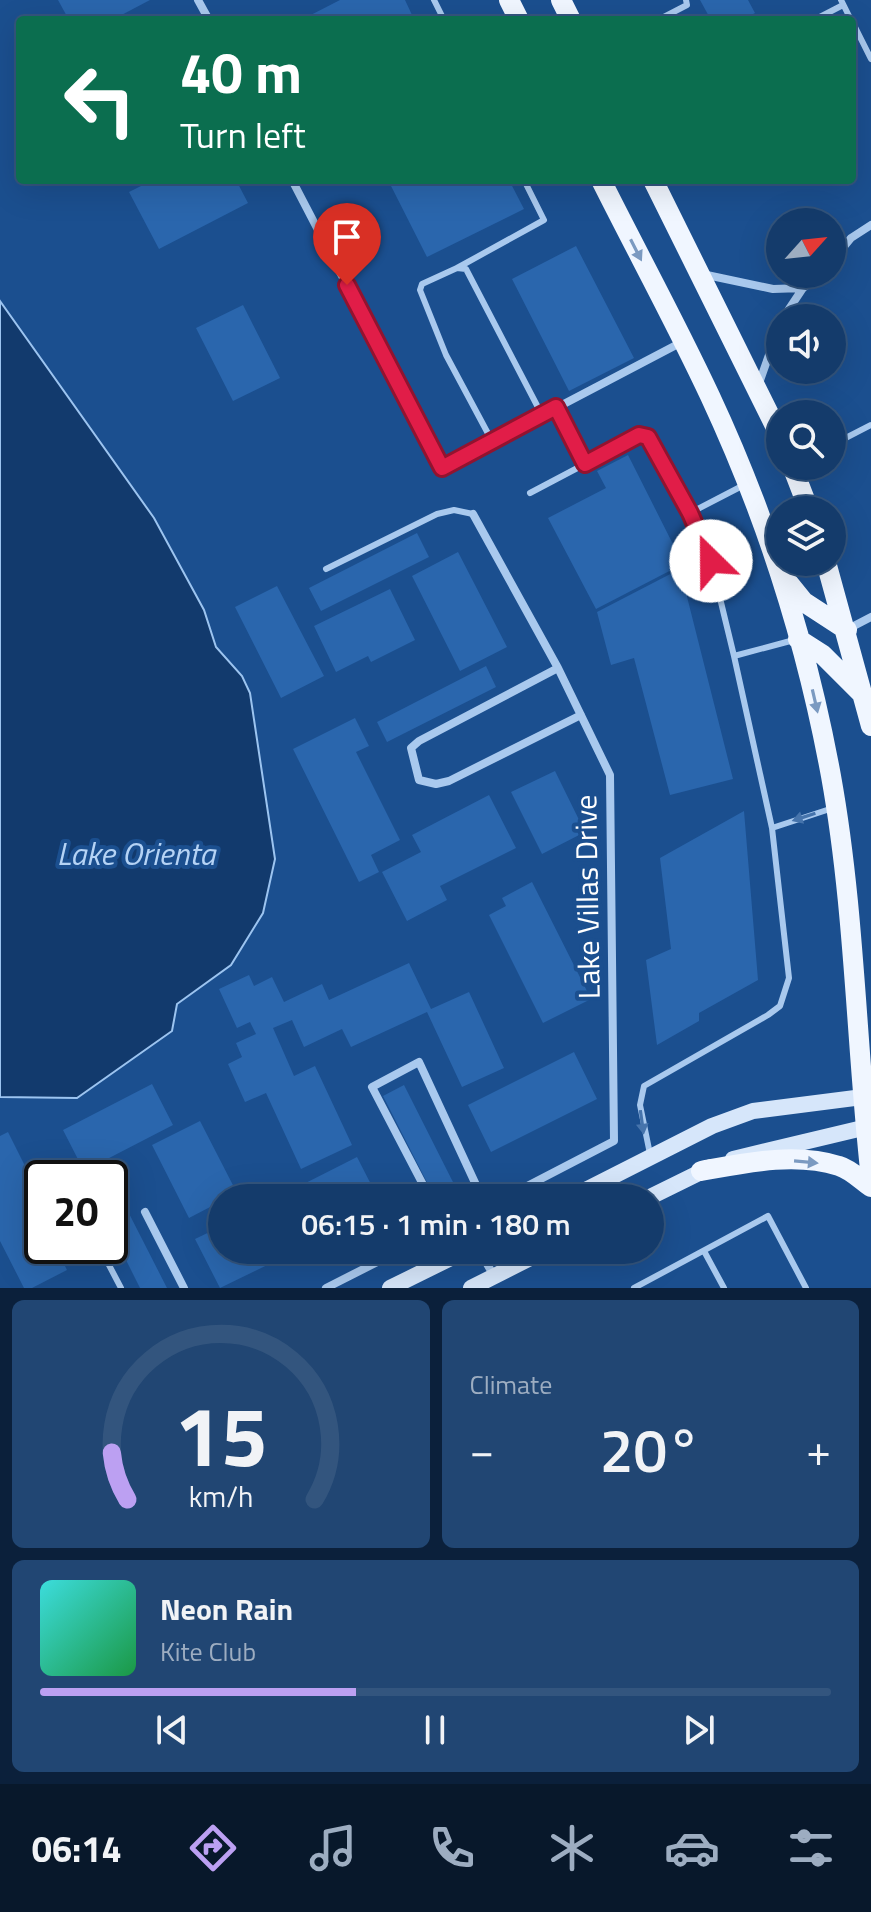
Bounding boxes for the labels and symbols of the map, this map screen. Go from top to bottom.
pin [313,203,381,285]
north arrow [766,208,846,288]
one-way arrow [629,238,643,261]
position arrow [669,519,753,603]
one-way arrow [809,689,822,714]
street label: Lake Villas Drive [562,795,612,999]
one-way arrow [792,812,816,824]
water label: Lake Orienta [57,829,217,877]
one-way arrow [636,1110,649,1135]
one-way arrow [794,1155,819,1168]
speed limit sign: 20 [24,1160,128,1264]

